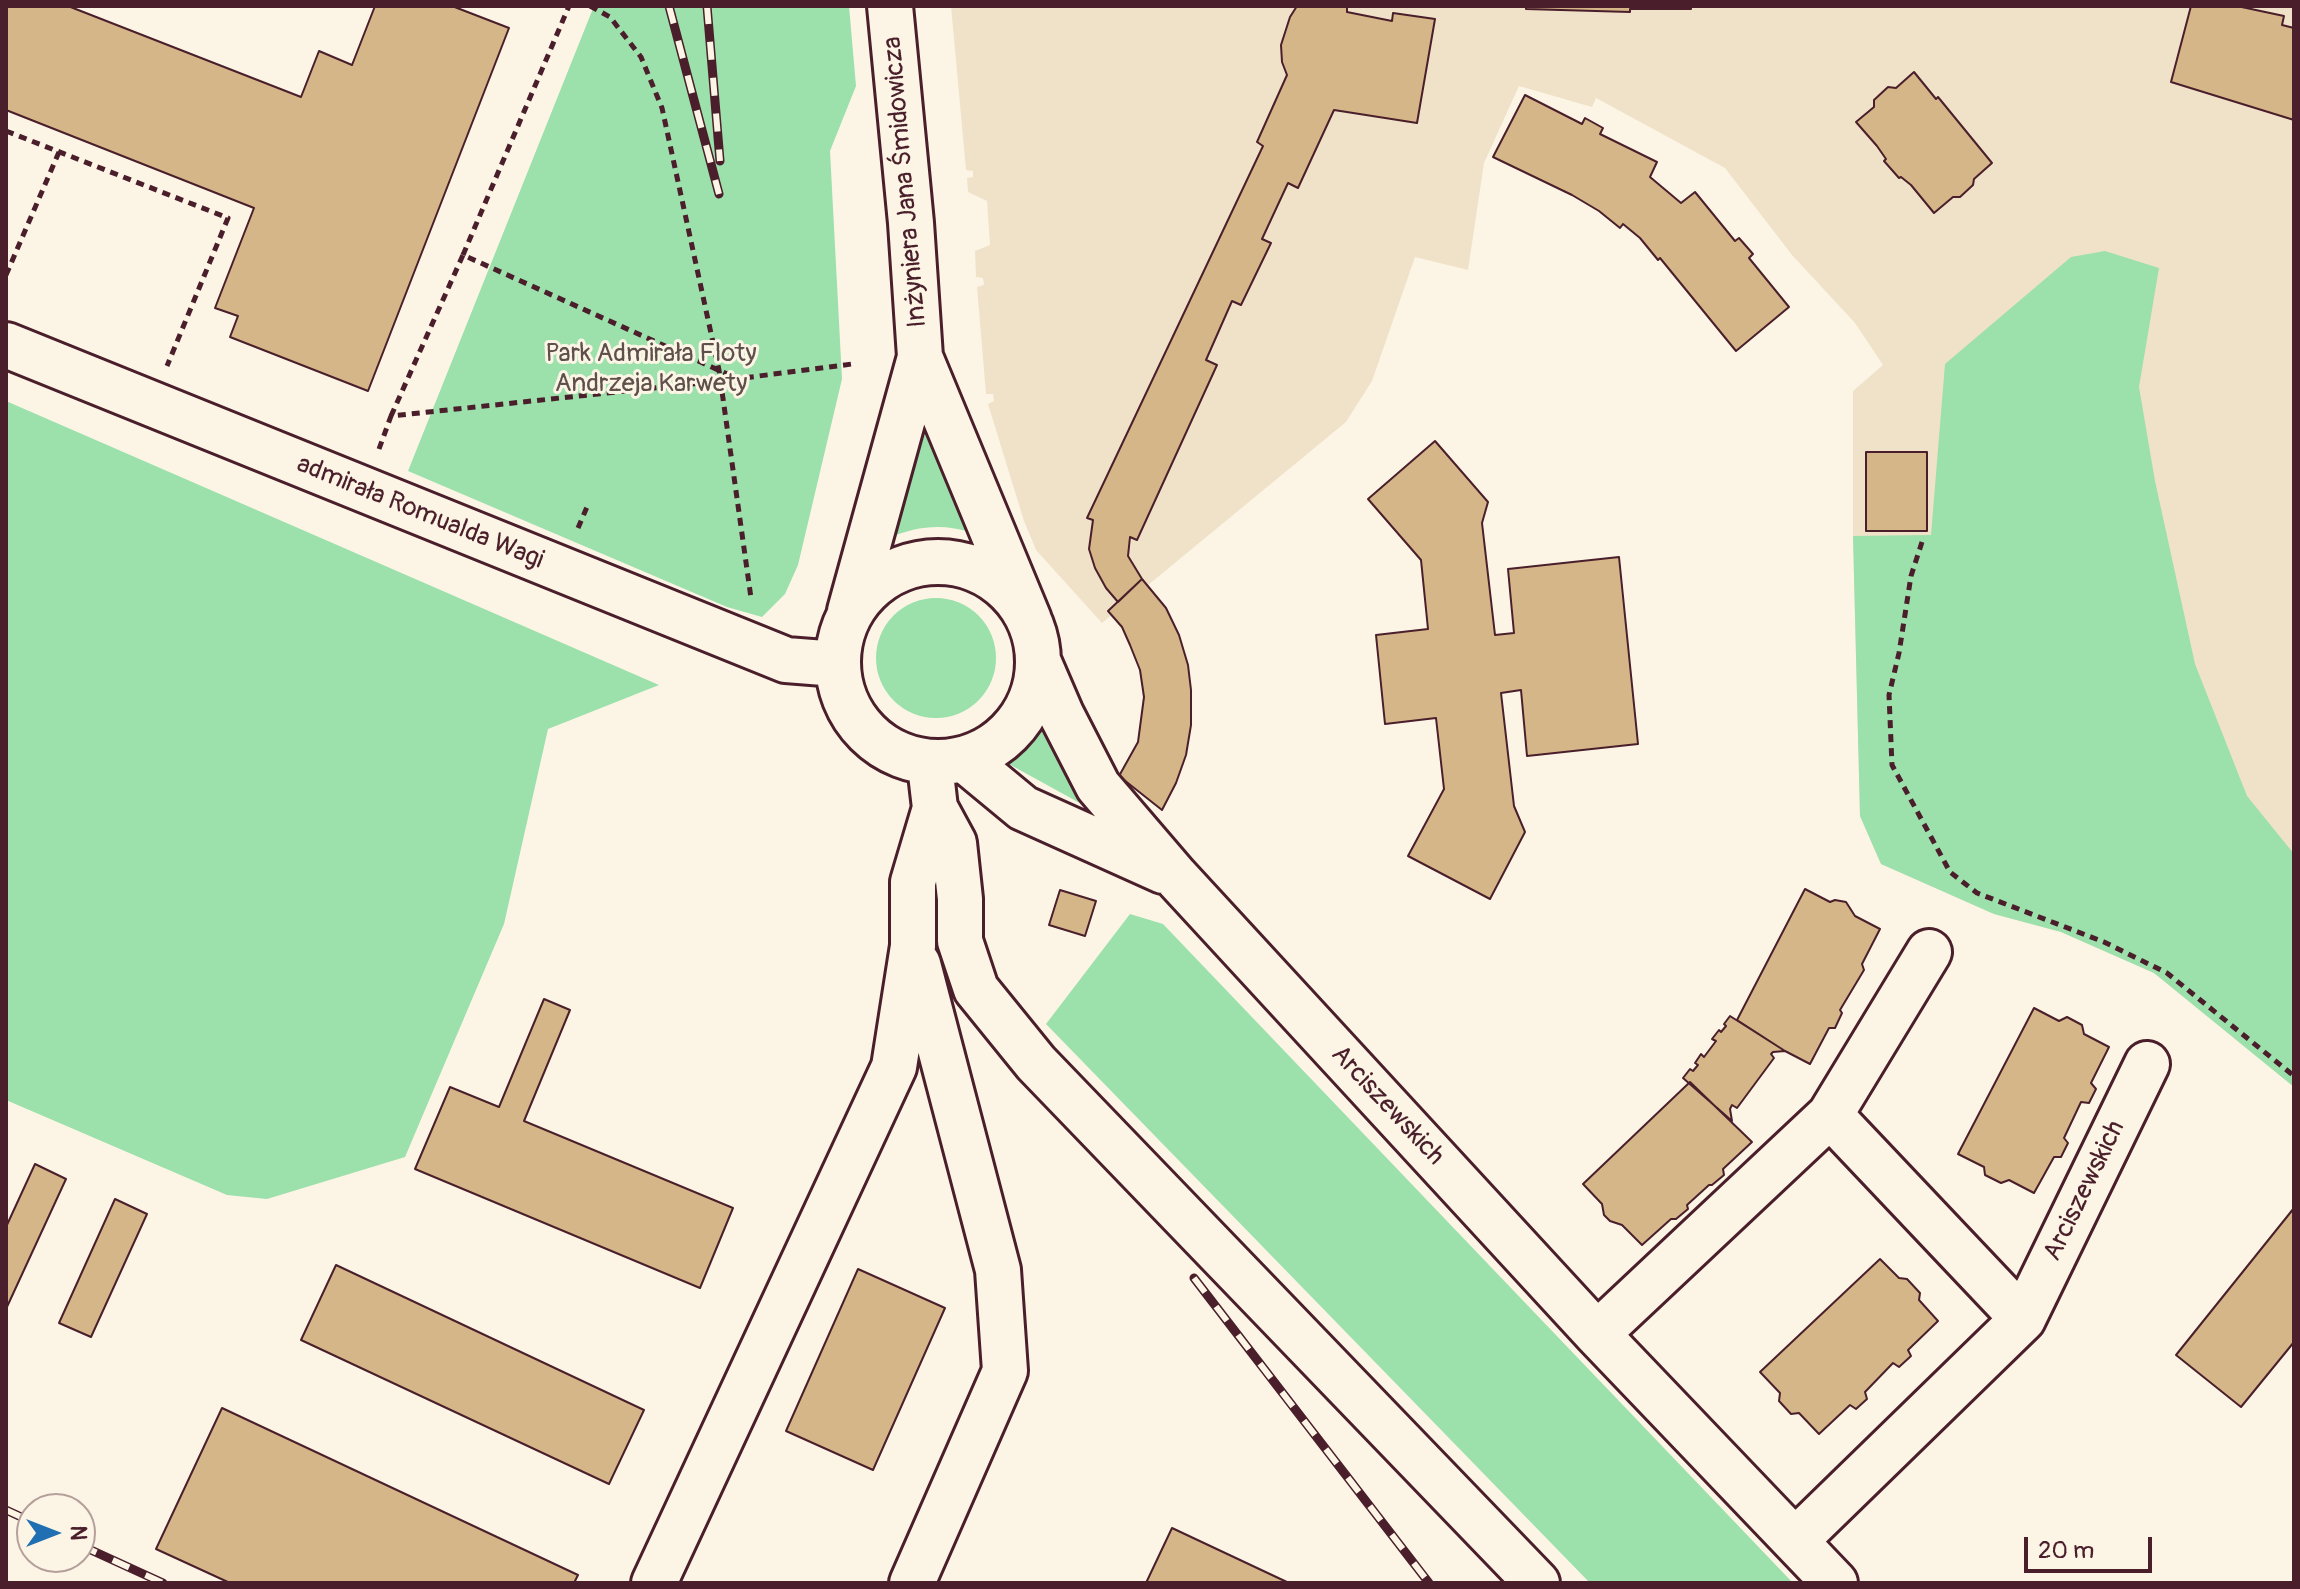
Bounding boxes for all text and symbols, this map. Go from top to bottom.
street label: Inżyniera Jana Śmidowicza [878,35,934,329]
park label: Park Admirała Floty Andrzeja Karwety [545,338,757,400]
street label: admirała Romualda Wagi [292,449,548,577]
street label: Arciszewskich [1324,1040,1450,1172]
street label: Arciszewskich [2038,1116,2132,1266]
north arrow [16,1493,96,1573]
scale bar [2028,1521,2156,1571]
text: N [64,1526,92,1540]
text: 20 m [2038,1536,2094,1565]

